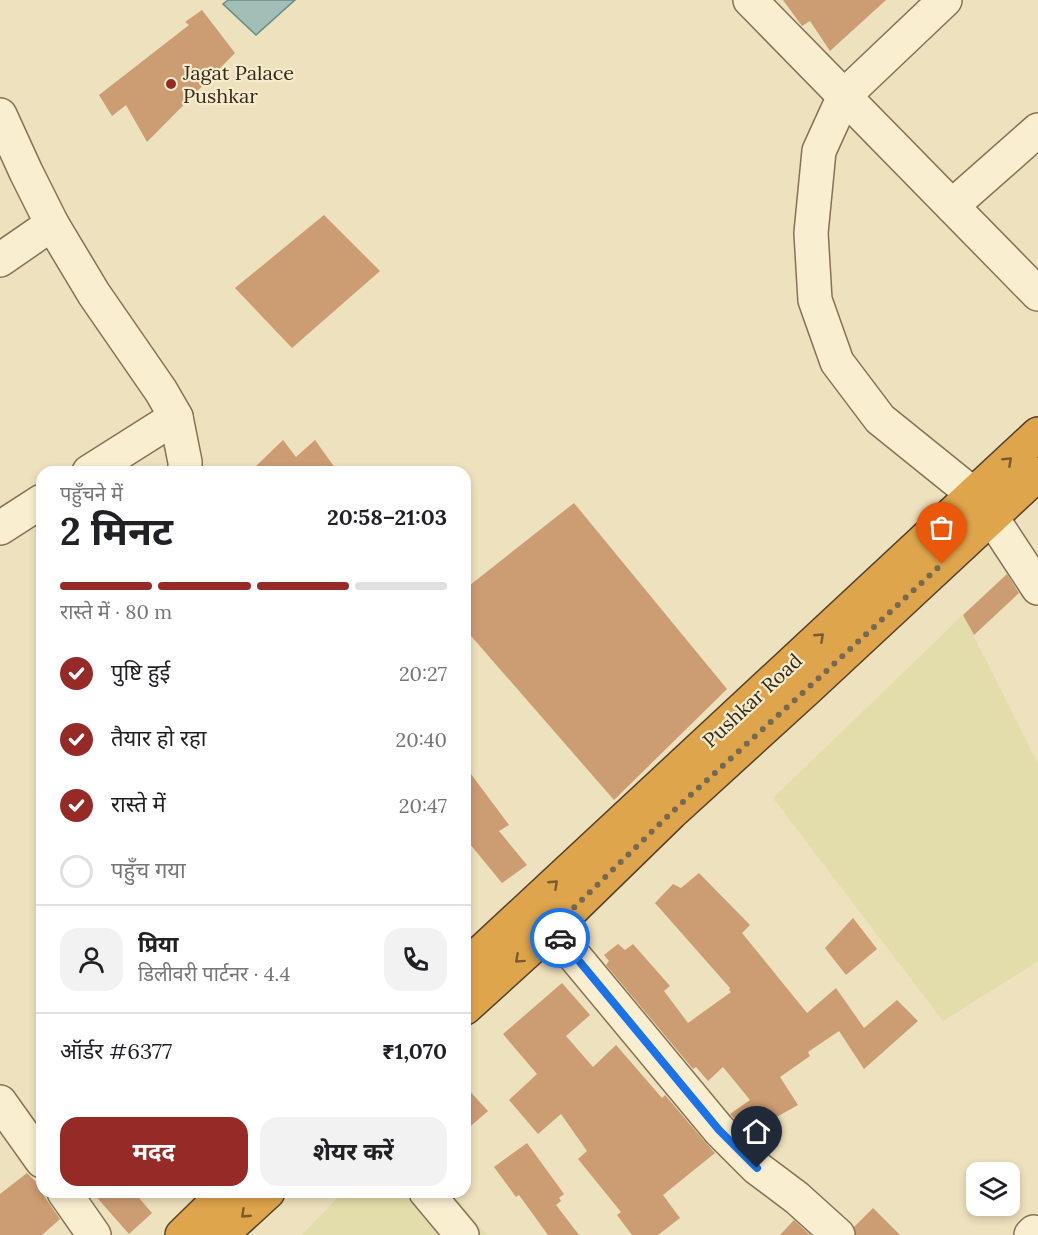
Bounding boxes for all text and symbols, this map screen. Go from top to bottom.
place label: Jagat Palace Pushkar [182,60,294,108]
marker: Jagat Palace Pushkar [164,77,178,91]
one-way arrow [1002,457,1012,468]
text: पहुँचने में [60,481,123,506]
pin [916,502,967,564]
text: 20:58–21:03 [327,503,447,531]
text: 2 मिनट [60,506,173,556]
icon: bag [925,511,958,544]
text: रास्ते में · 80 m [60,599,172,624]
one-way arrow [813,633,823,644]
street label: Pushkar Road [697,648,807,752]
icon: check [60,657,93,690]
text: पुष्टि हुई [111,658,170,686]
text: 20:27 [399,661,447,686]
icon: check [60,723,93,756]
text: तैयार हो रहा [111,724,206,752]
text: 20:40 [396,727,447,752]
icon: check [60,789,93,822]
text: रास्ते में [111,790,166,818]
text: 20:47 [399,793,447,818]
text: पहुँच गया [111,856,186,884]
one-way arrow [547,880,558,891]
courier [530,908,590,968]
icon: car [544,922,577,955]
button: person [60,928,123,991]
button: phone [384,928,447,991]
text: प्रिया [138,930,178,958]
one-way arrow [516,952,526,963]
text: डिलीवरी पार्टनर · 4.4 [138,961,290,986]
text: ऑर्डर #6377 [60,1037,172,1065]
text: ₹1,070 [382,1037,447,1065]
pin [731,1106,782,1168]
icon: home [740,1115,773,1148]
button: मदद [60,1117,248,1186]
button: शेयर करें [260,1117,447,1186]
map controls [966,1162,1020,1216]
button: layers [966,1162,1020,1216]
one-way arrow [241,1207,251,1218]

